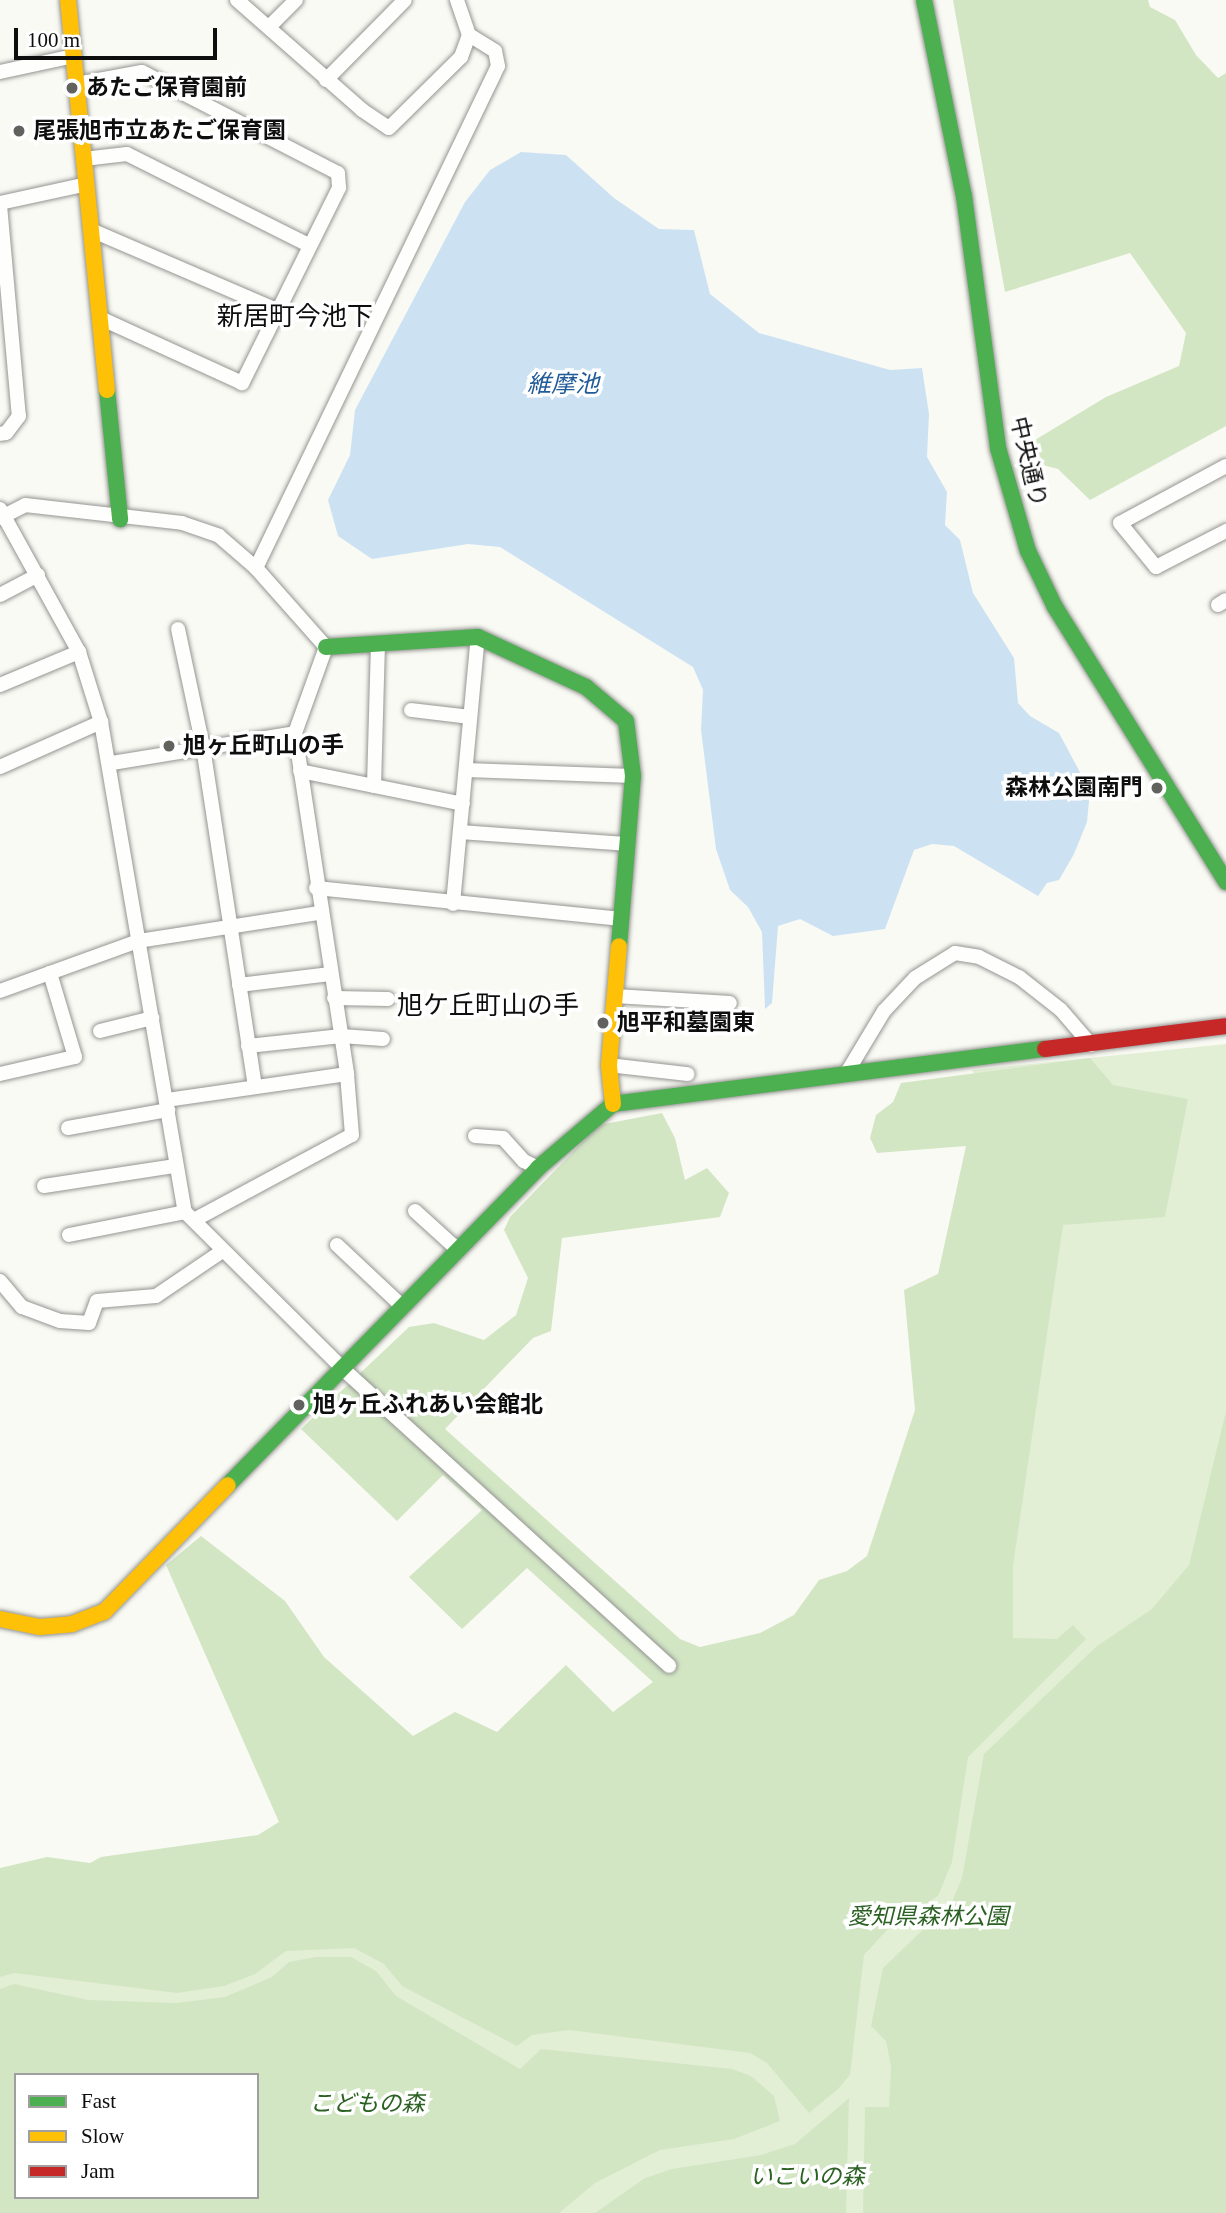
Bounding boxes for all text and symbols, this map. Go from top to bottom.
scale bar [18,14,220,58]
text: 100 m [27,28,80,52]
place label: あたご保育園前 [86,74,247,102]
marker: あたご保育園前 [64,80,80,96]
place label: 尾張旭市立あたご保育園 [33,117,286,145]
marker: 尾張旭市立あたご保育園 [11,123,27,139]
district label: 新居町今池下 [217,301,373,333]
water label: 維摩池 [527,371,599,399]
street label: 中央通り [1004,414,1052,510]
place label: 旭ヶ丘町山の手 [183,732,344,760]
marker: 旭ヶ丘町山の手 [161,738,177,754]
place label: 森林公園南門 [1005,774,1143,802]
marker: 森林公園南門 [1149,780,1165,796]
district label: 旭ケ丘町山の手 [397,990,579,1022]
place label: 旭平和墓園東 [617,1009,755,1037]
marker: 旭平和墓園東 [595,1015,611,1031]
place label: 旭ヶ丘ふれあい会館北 [313,1391,543,1419]
marker: 旭ヶ丘ふれあい会館北 [291,1397,307,1413]
park label: 愛知県森林公園 [848,1903,1008,1931]
legend [14,2073,259,2199]
text: Fast [81,2089,116,2113]
park label: こどもの森 [310,2090,424,2118]
text: Slow [81,2124,124,2148]
text: Jam [81,2159,115,2183]
park label: いこいの森 [750,2163,864,2191]

